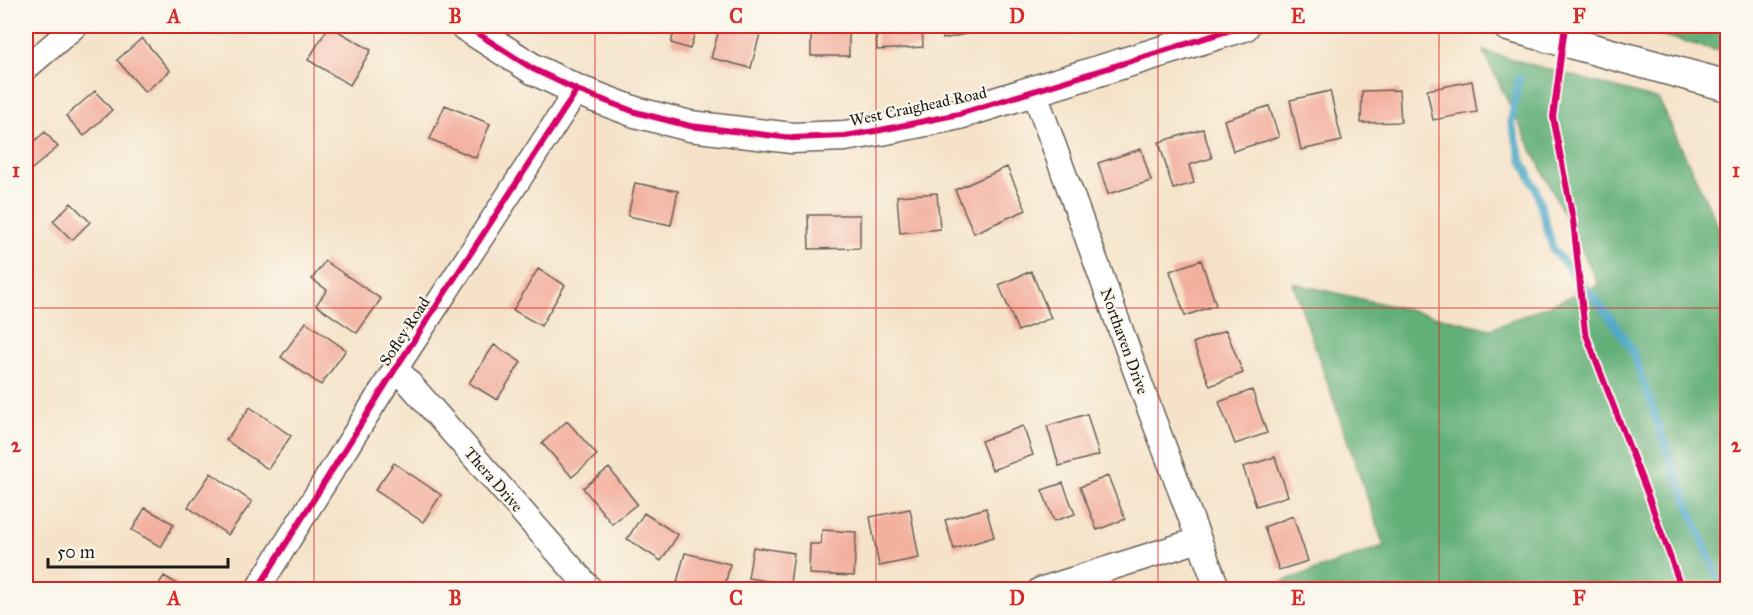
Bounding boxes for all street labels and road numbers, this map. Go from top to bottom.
street label: West Craighead Road [848,83,989,131]
street label: Northaven Drive [1096,285,1153,397]
street label: Sofley Road [375,293,434,369]
street label: Thera Drive [460,443,527,516]

